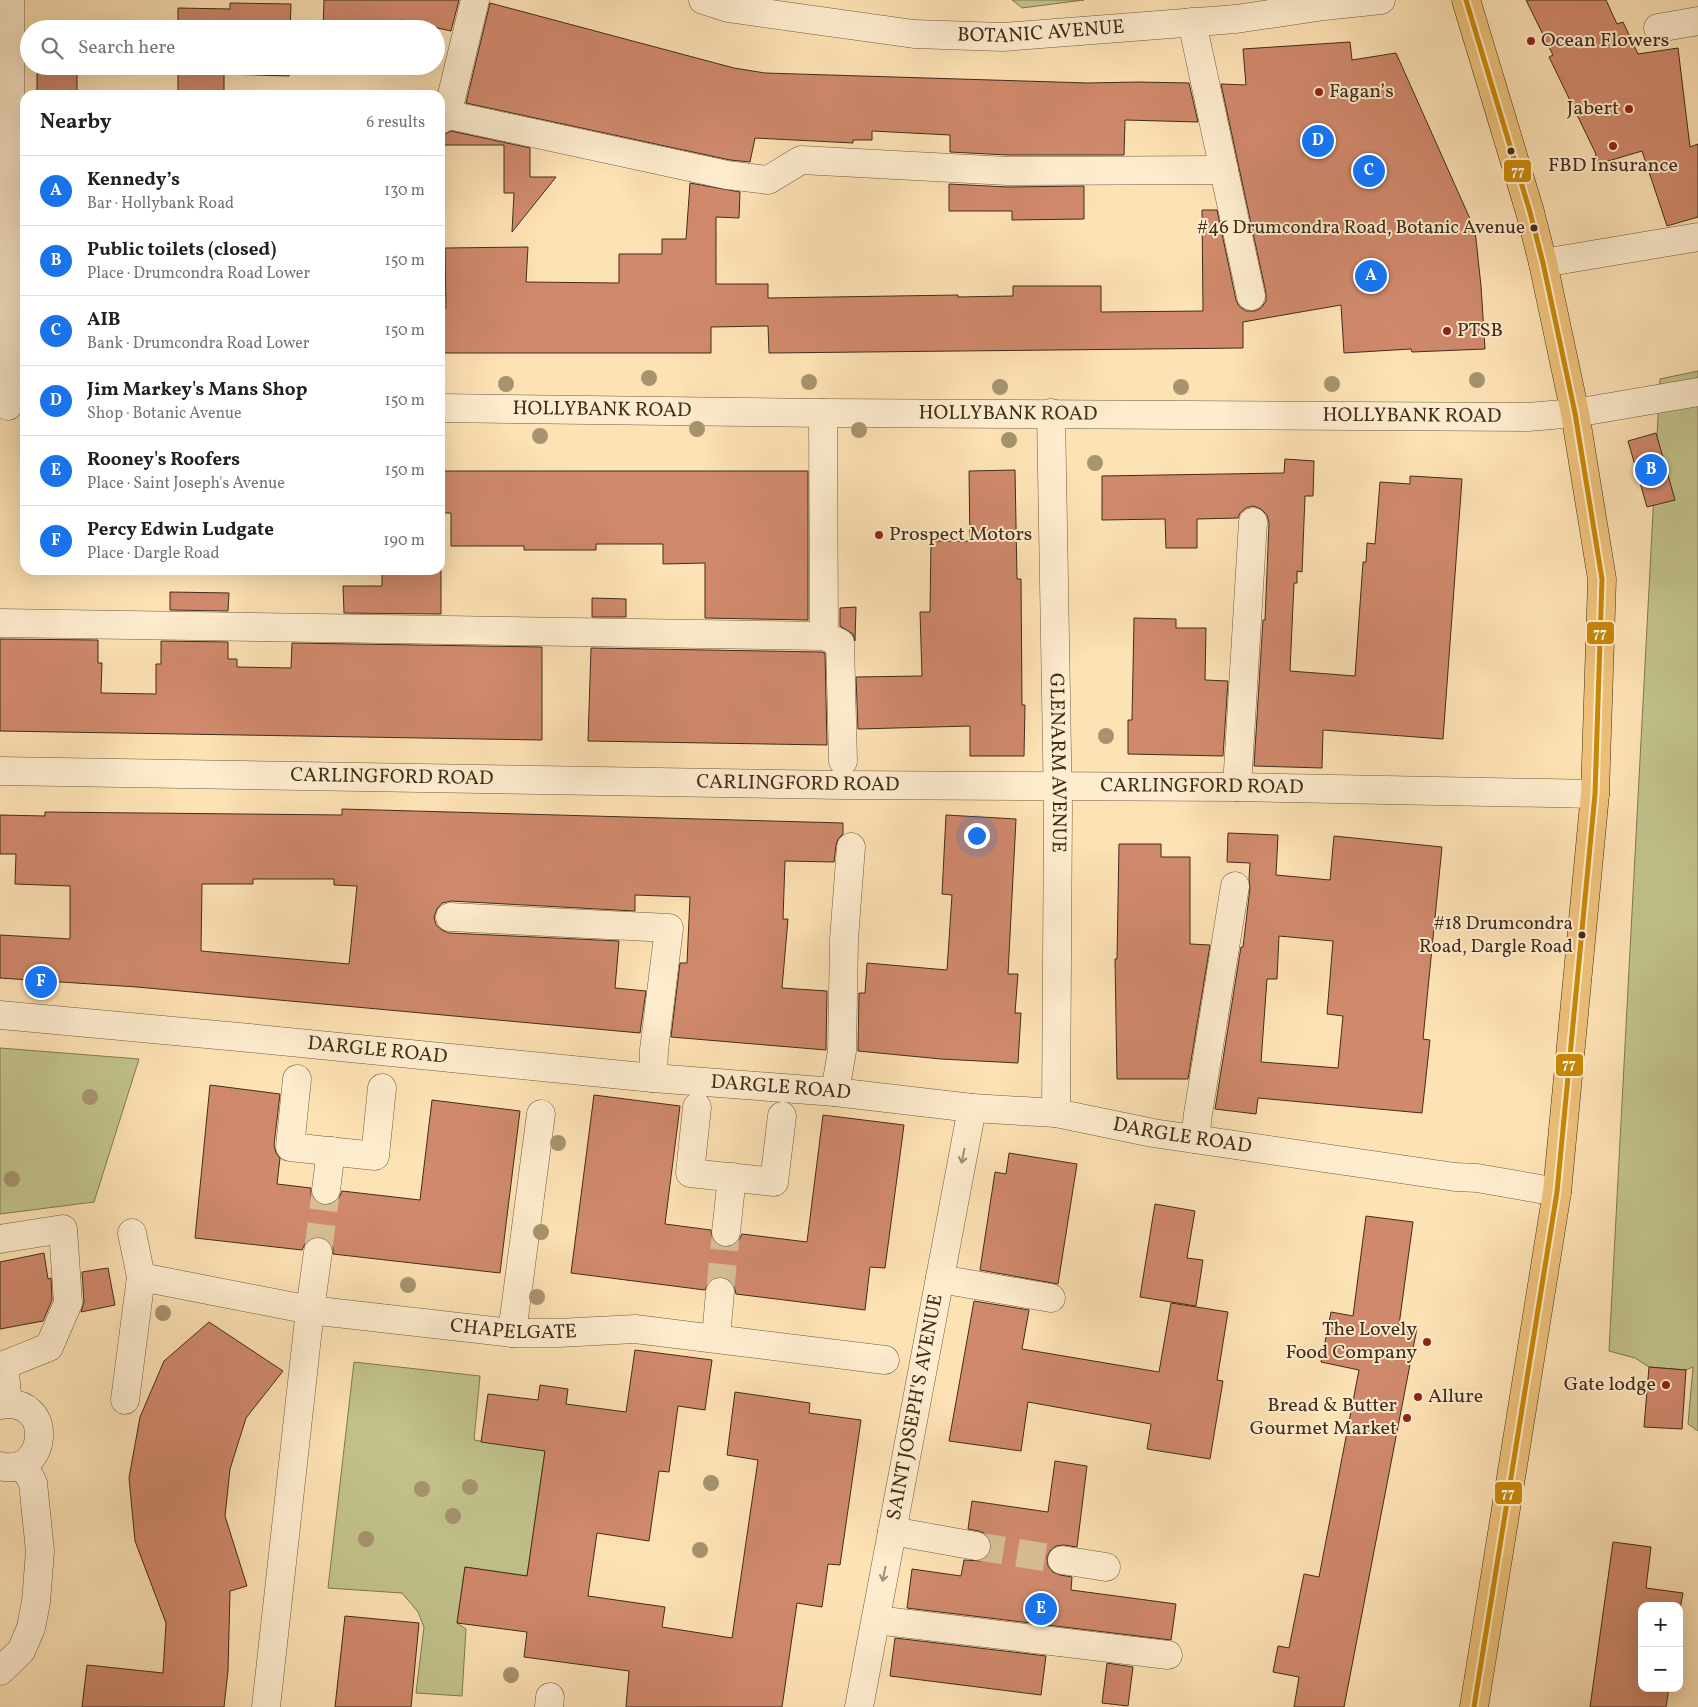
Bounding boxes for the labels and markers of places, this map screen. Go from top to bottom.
place label: Ocean Flowers [1541,27,1669,55]
marker: Ocean Flowers [1525,35,1537,47]
place label: Fagan’s [1329,78,1394,106]
marker: Fagan’s [1313,86,1325,98]
place label: Jabert [1567,95,1619,123]
marker: Jabert [1623,103,1635,115]
pin: D [1302,122,1334,160]
marker: FBD Insurance [1607,140,1619,152]
unlabelled marker [1506,146,1516,156]
pin: C [1353,152,1385,190]
place label: FBD Insurance [1548,152,1678,180]
place label: #46 Drumcondra Road, Botanic Avenue [1197,215,1525,241]
marker: #46 Drumcondra Road, Botanic Avenue [1529,223,1539,233]
pin: A [1355,257,1387,295]
place label: PTSB [1457,317,1503,345]
marker: PTSB [1441,325,1453,337]
pin: B [1635,451,1667,489]
place label: Prospect Motors [889,521,1032,549]
marker: Prospect Motors [873,529,885,541]
place label: #18 Drumcondra Road, Dargle Road [1419,911,1573,960]
marker: #18 Drumcondra Road, Dargle Road [1577,930,1587,940]
pin: F [25,963,57,1001]
place label: The Lovely Food Company [1285,1316,1417,1367]
marker: The Lovely Food Company [1421,1336,1433,1348]
place label: Gate lodge [1564,1371,1656,1399]
marker: Gate lodge [1660,1379,1672,1391]
place label: Allure [1428,1383,1483,1411]
marker: Allure [1412,1391,1424,1403]
place label: Bread & Butter Gourmet Market [1250,1392,1397,1443]
marker: Bread & Butter Gourmet Market [1401,1412,1413,1424]
pin: E [1025,1590,1057,1628]

